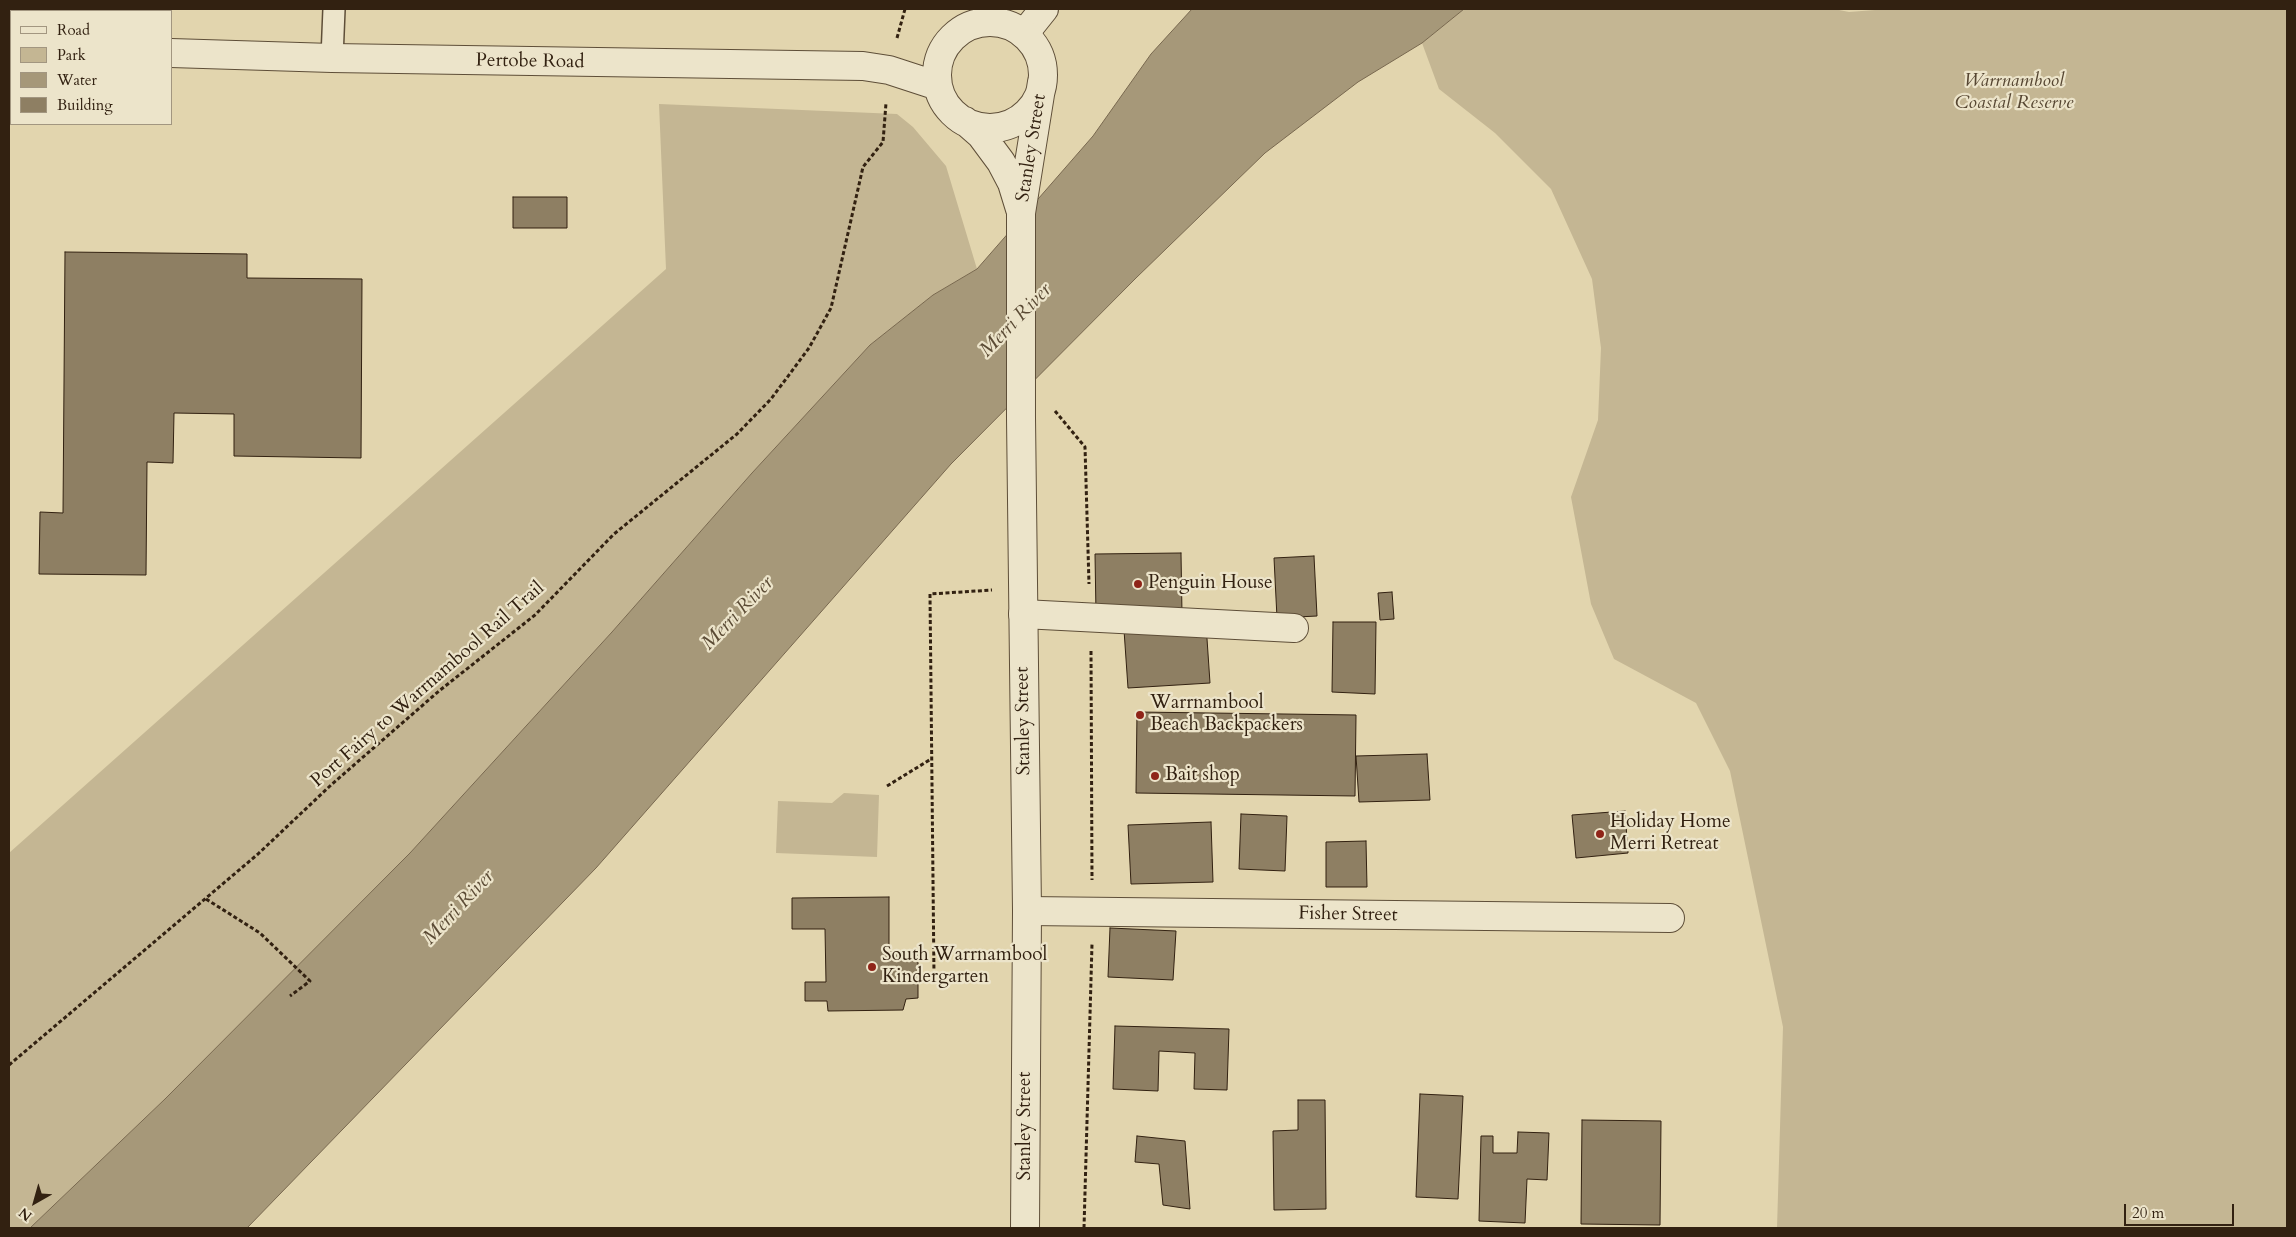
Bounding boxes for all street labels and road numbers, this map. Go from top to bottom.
street label: Pertobe Road [475,50,585,74]
street label: Stanley Street [1012,92,1052,204]
street label: Port Fairy to Warrnambool Rail Trail [307,577,549,793]
street label: Stanley Street [1012,666,1036,776]
street label: Fisher Street [1298,903,1398,927]
street label: Stanley Street [1015,1072,1037,1180]

